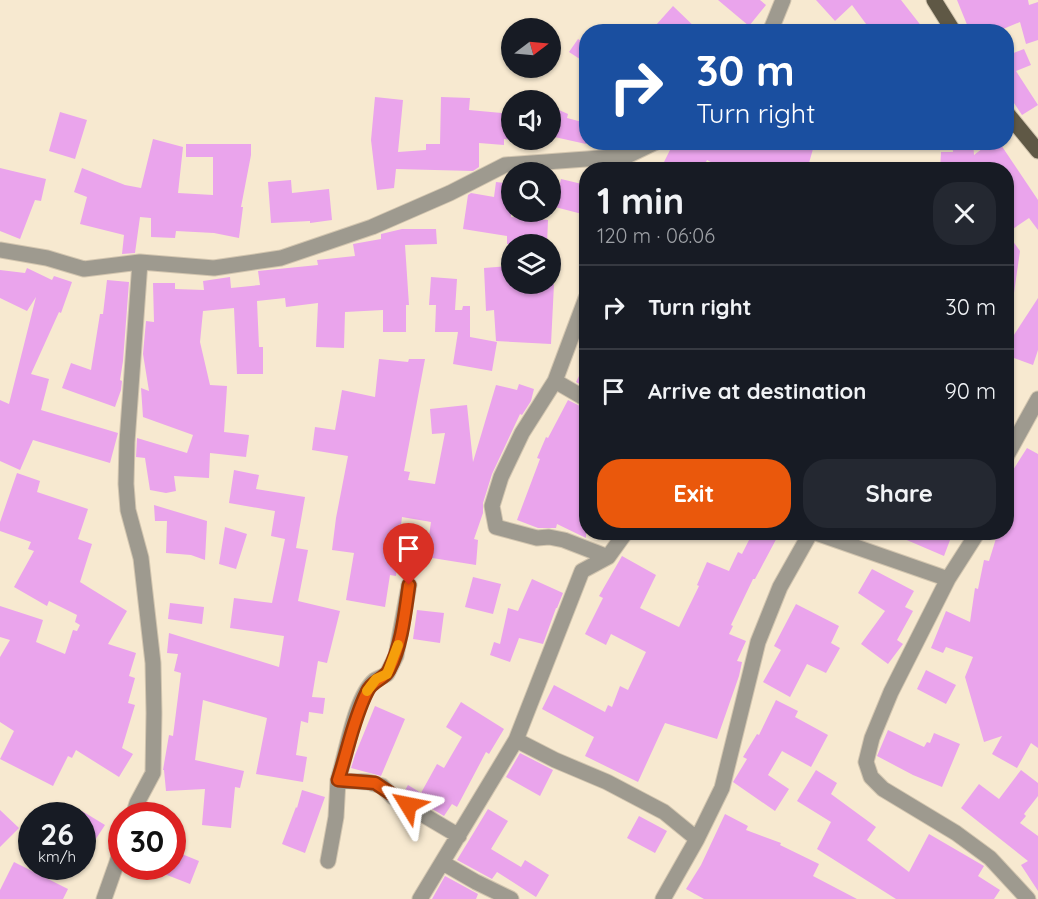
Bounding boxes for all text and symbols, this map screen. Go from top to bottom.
north arrow [501,18,561,78]
map controls [501,18,561,294]
text: 30 m [696,44,795,97]
icon: right [597,48,675,126]
button: sound [501,90,561,150]
text: Turn right [696,96,815,130]
button: search [501,162,561,222]
text: 1 min [597,178,684,223]
button: close [933,182,996,245]
text: 120 m · 06:06 [597,223,715,248]
button: layers [501,234,561,294]
icon: right [597,291,630,324]
text: Turn right [648,293,752,321]
text: 30 m [945,293,996,321]
icon: arrive [597,375,630,408]
text: Arrive at destination [648,377,866,405]
text: 90 m [945,377,996,405]
button: Exit [597,459,791,528]
button: Share [803,459,996,528]
pin [383,523,434,585]
icon: arrive [392,532,425,565]
position arrow [376,773,440,837]
speed limit sign: 30 [108,802,186,880]
text: 26 [40,815,74,853]
text: km/h [38,847,76,866]

